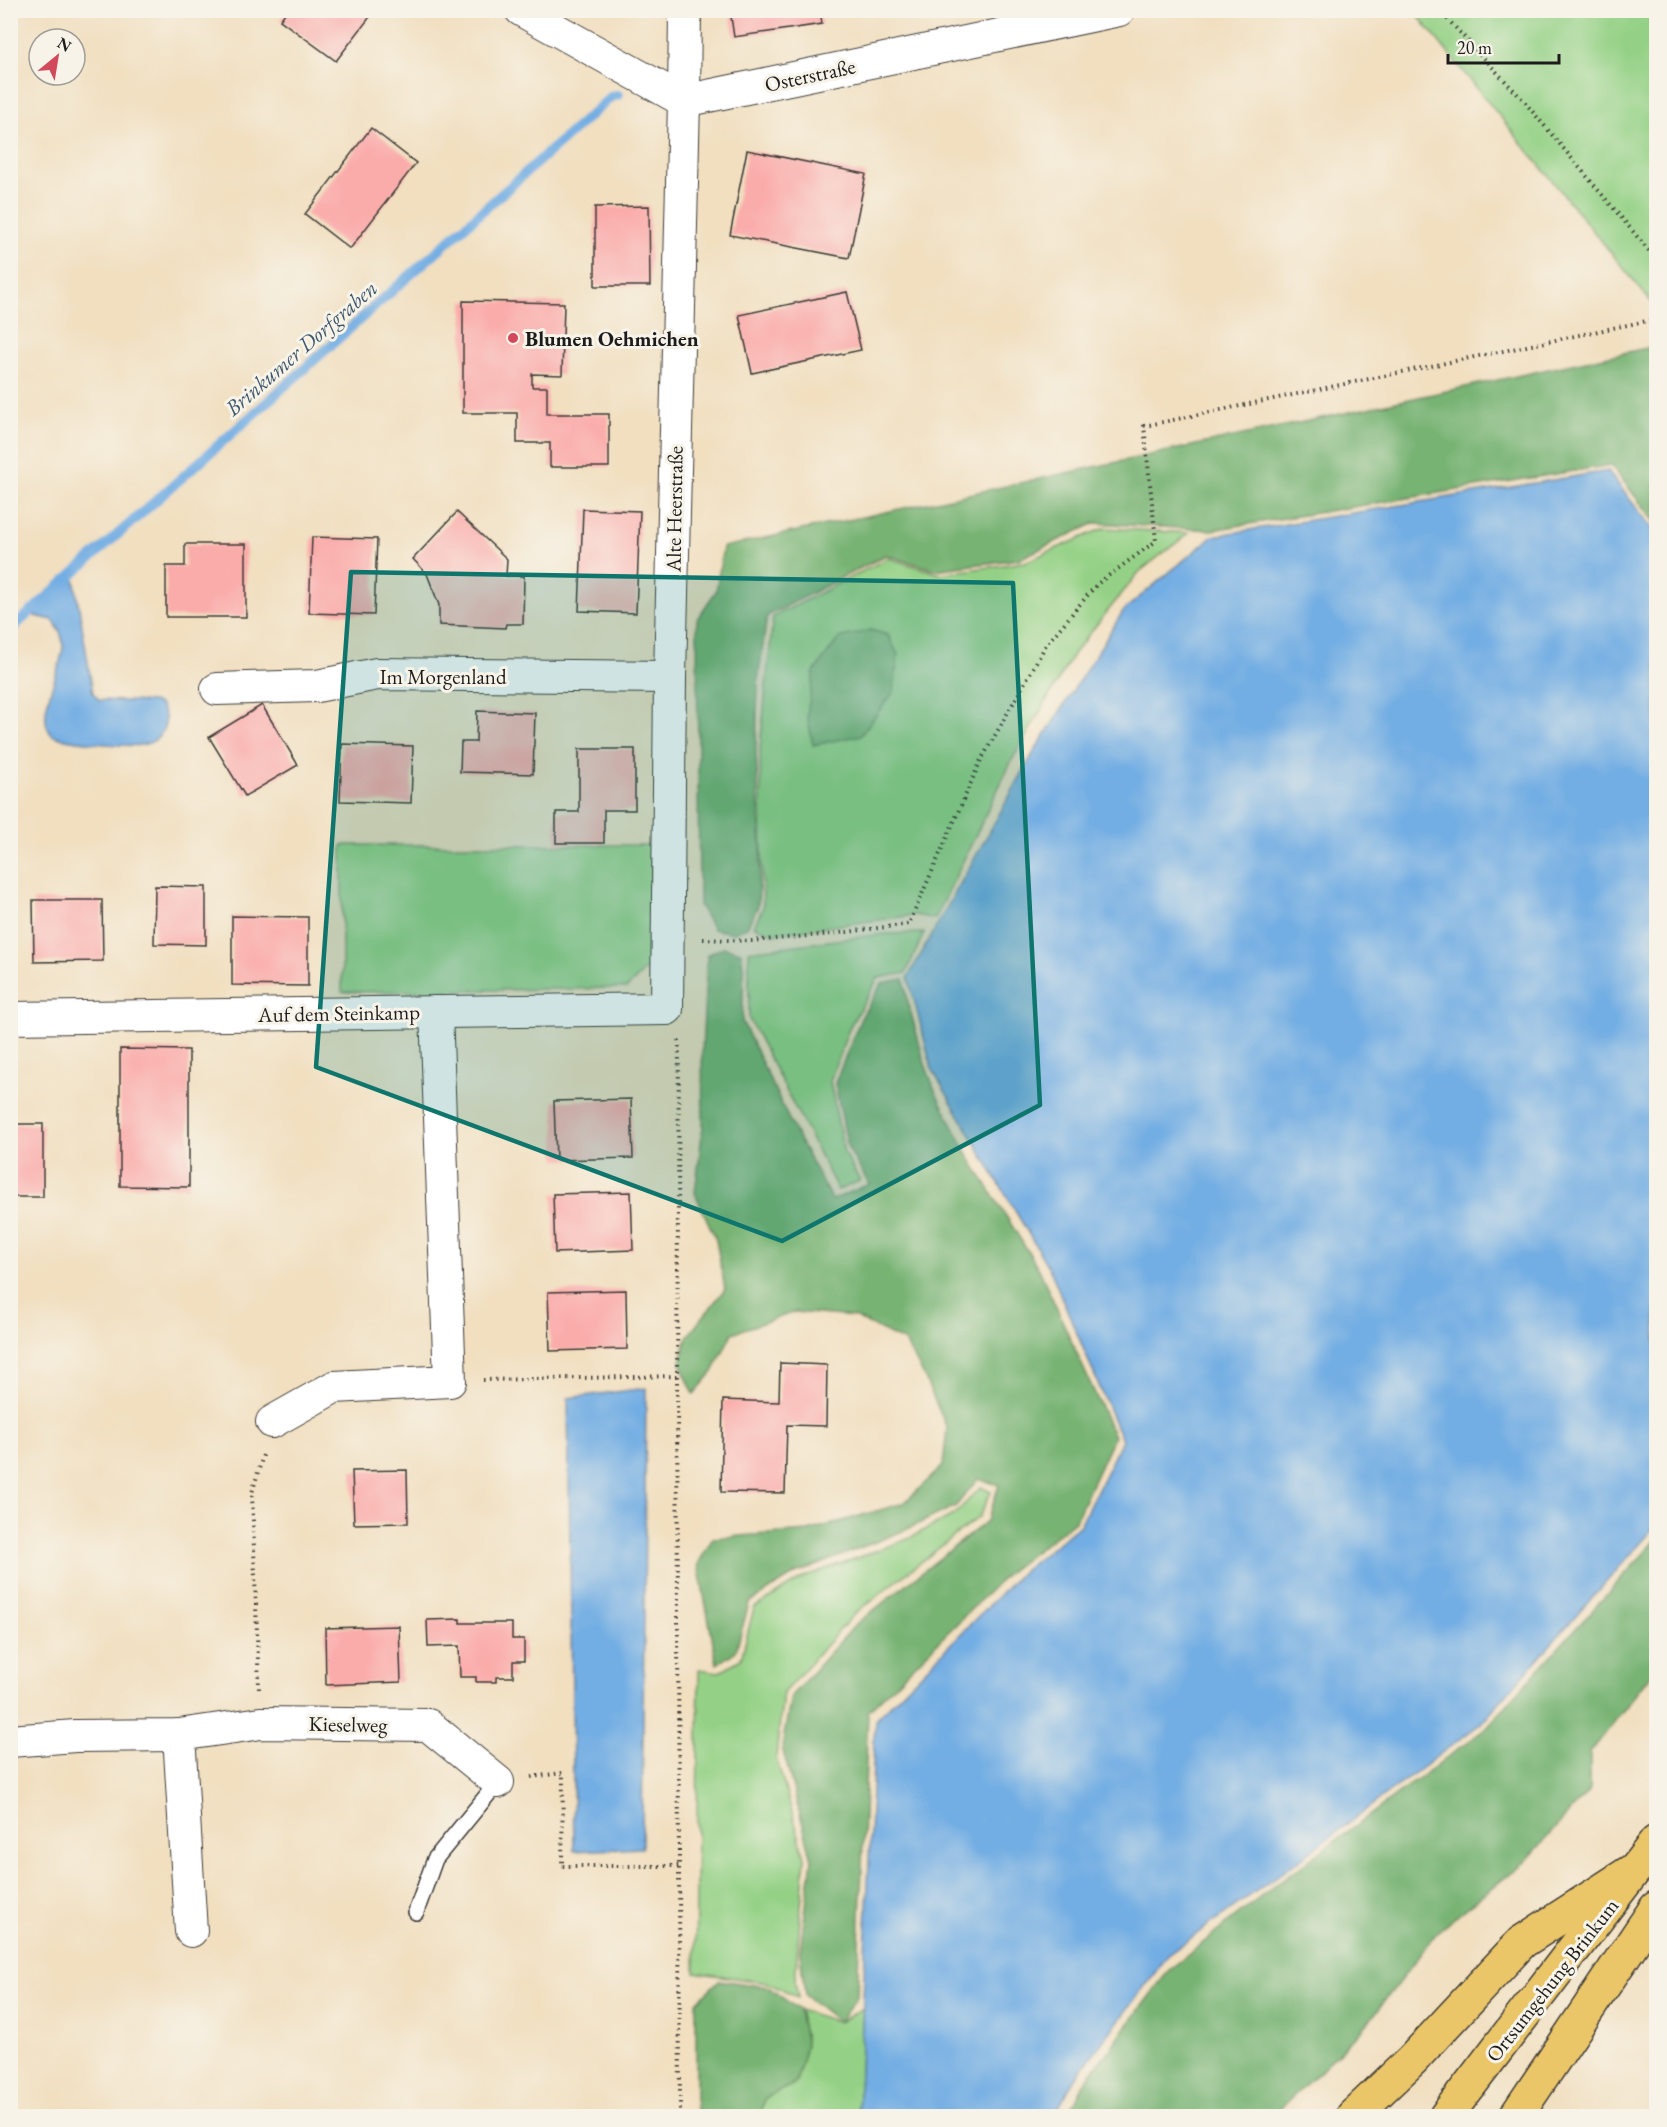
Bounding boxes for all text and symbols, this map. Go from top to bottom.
north arrow [27,27,87,87]
scale bar [1448,27,1559,65]
text: N [53,32,75,57]
text: 20 m [1457,36,1492,59]
street label: Osterstraße [762,52,858,98]
water label: Brinkumer Dorfgraben [218,274,383,423]
place label: Blumen Oehmichen [525,325,699,352]
marker: Blumen Oehmichen [506,331,520,345]
street label: Alte Heerstraße [659,446,689,573]
street label: Im Morgenland [379,663,507,690]
street label: Auf dem Steinkamp [257,998,420,1028]
street label: Kieselweg [308,1710,389,1738]
street label: Ortsumgehung Brinkum [1480,1893,1624,2067]

